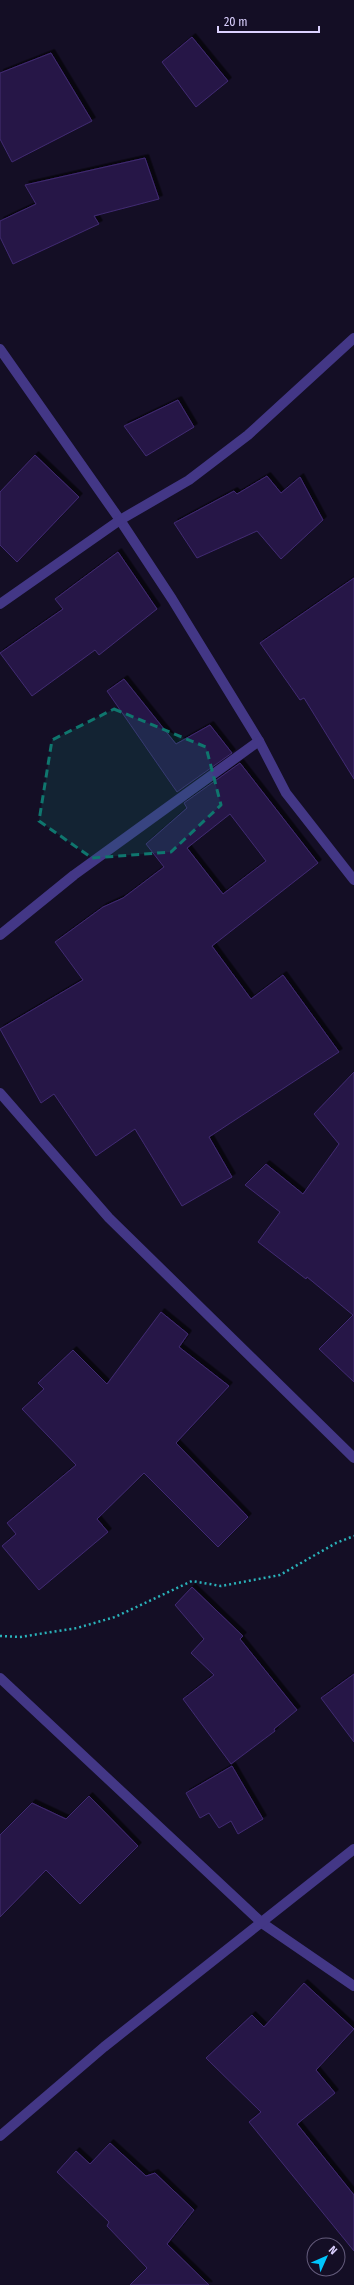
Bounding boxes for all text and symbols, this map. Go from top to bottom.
scale bar [218,8,319,34]
text: 20 m [224,15,248,29]
north arrow [306,2237,346,2277]
text: N [326,2243,340,2257]

